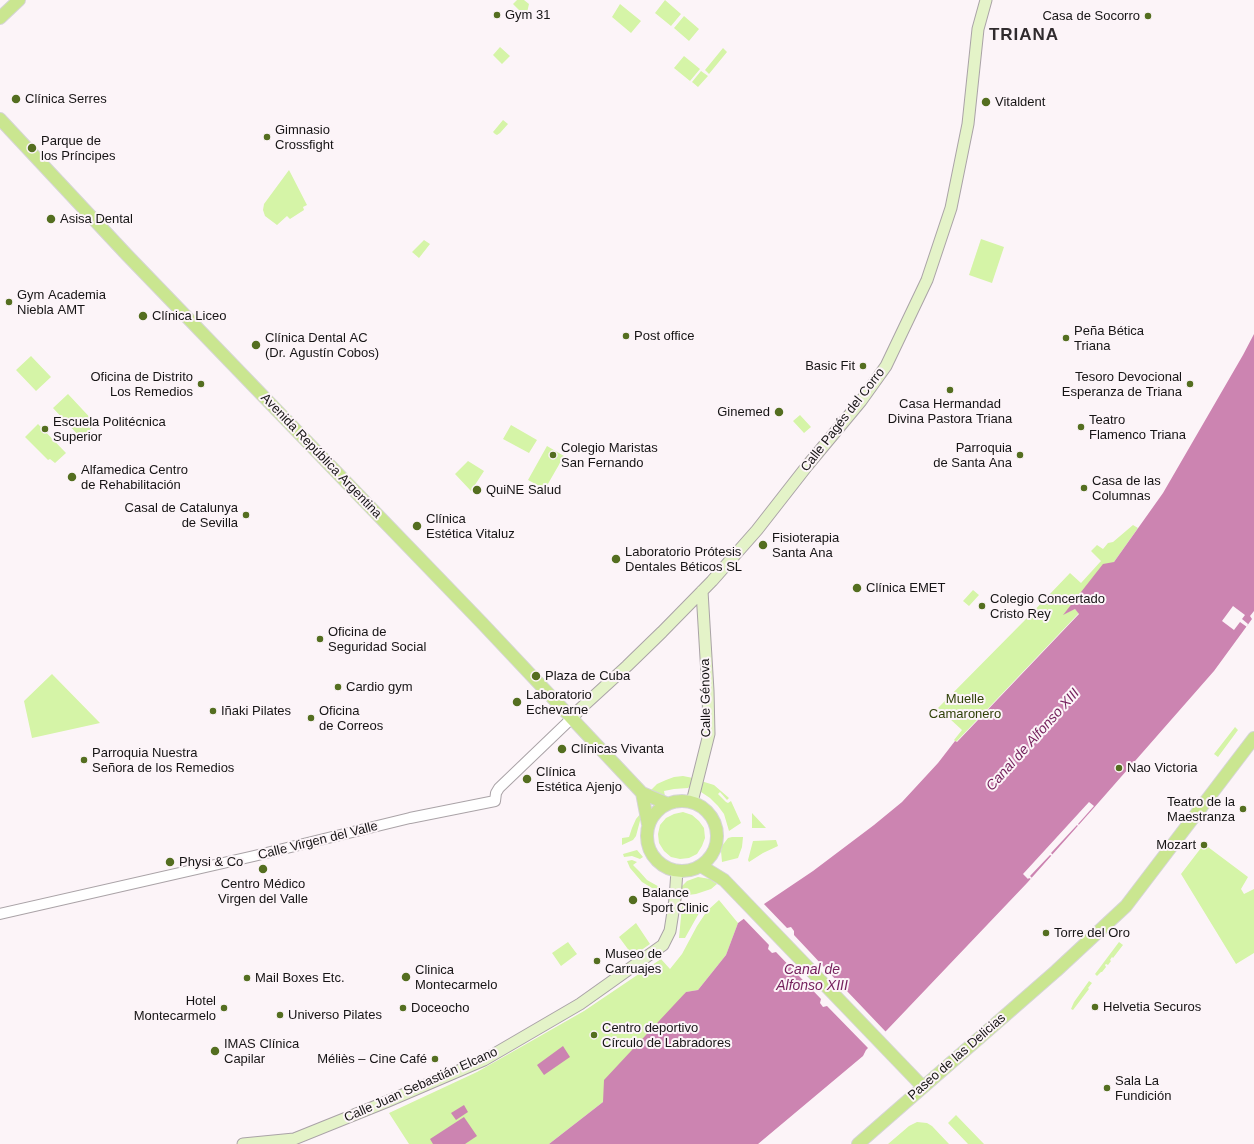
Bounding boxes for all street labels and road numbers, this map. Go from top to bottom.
street label: Calle Pagés del Corro [798,365,888,475]
street label: Avenida República Argentina [257,390,385,522]
street label: Calle Génova [698,658,714,738]
street label: Calle Virgen del Valle [256,819,380,863]
street label: Paseo de las Delicias [905,1010,1009,1104]
street label: Calle Juan Sebastián Elcano [342,1044,500,1126]

